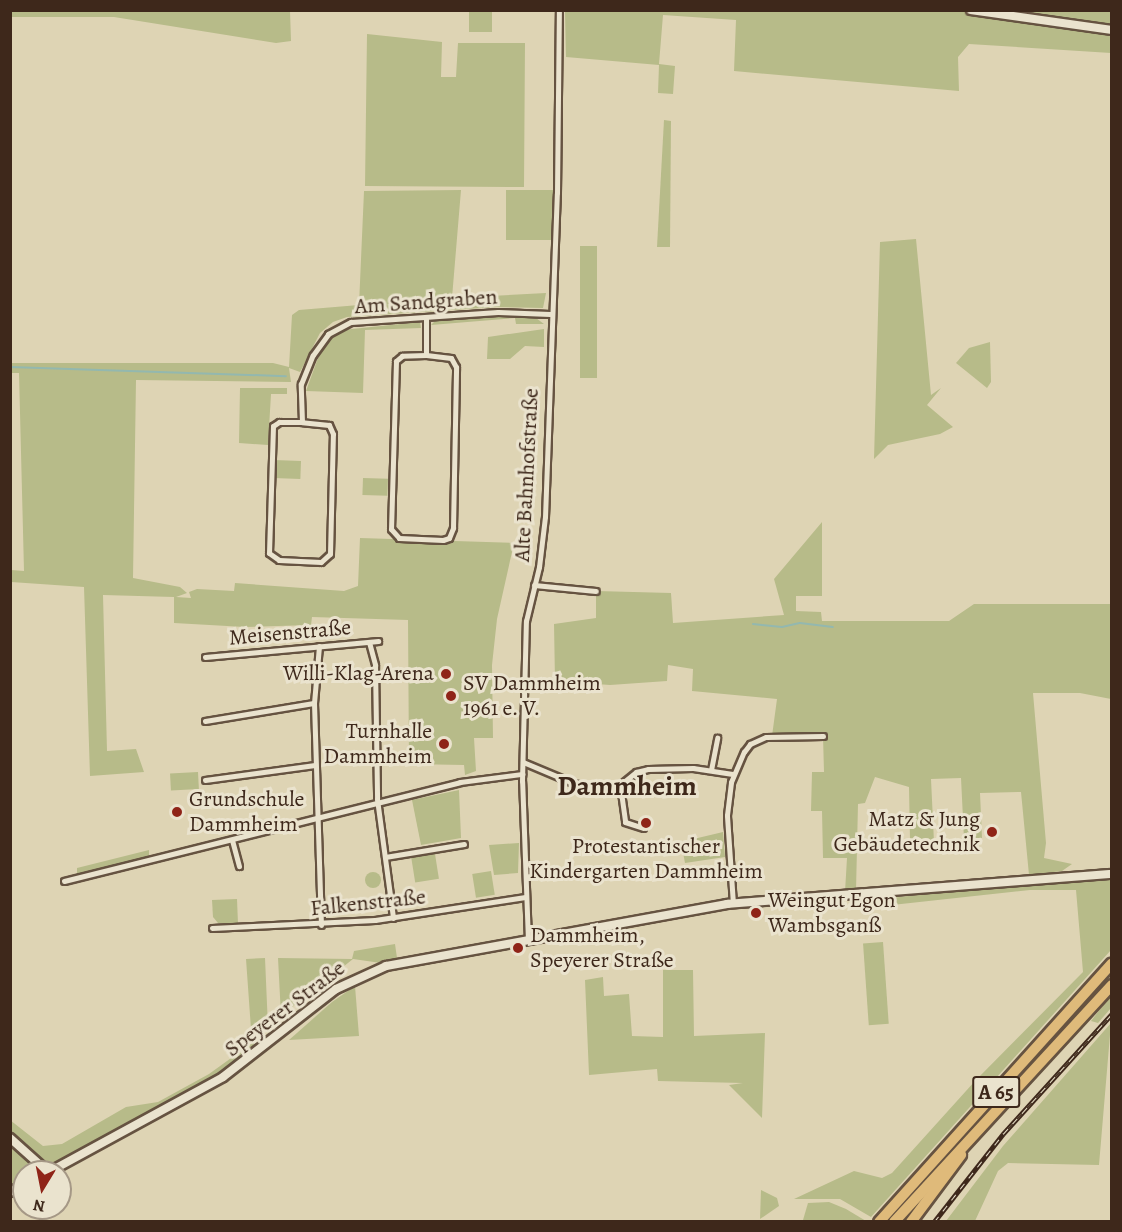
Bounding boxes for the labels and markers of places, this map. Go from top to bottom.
place label: Willi-Klag-Arena [283,661,434,687]
marker: Willi-Klag-Arena [439,667,453,681]
place label: SV Dammheim 1961 e. V. [463,670,601,722]
marker: SV Dammheim 1961 e. V. [444,689,458,703]
place label: Turnhalle Dammheim [324,718,432,770]
marker: Turnhalle Dammheim [437,737,451,751]
place label: Grundschule Dammheim [189,786,304,837]
marker: Grundschule Dammheim [170,805,184,819]
place label: Matz & Jung Gebäudetechnik [834,806,980,858]
marker: Protestantischer Kindergarten Dammheim [639,816,653,830]
marker: Matz & Jung Gebäudetechnik [985,825,999,839]
place label: Protestantischer Kindergarten Dammheim [529,833,763,884]
place label: Weingut Egon Wambsganß [768,887,896,938]
marker: Weingut Egon Wambsganß [749,906,763,920]
place label: Dammheim, Speyerer Straße [530,922,674,974]
marker: Dammheim, Speyerer Straße [511,941,525,955]

